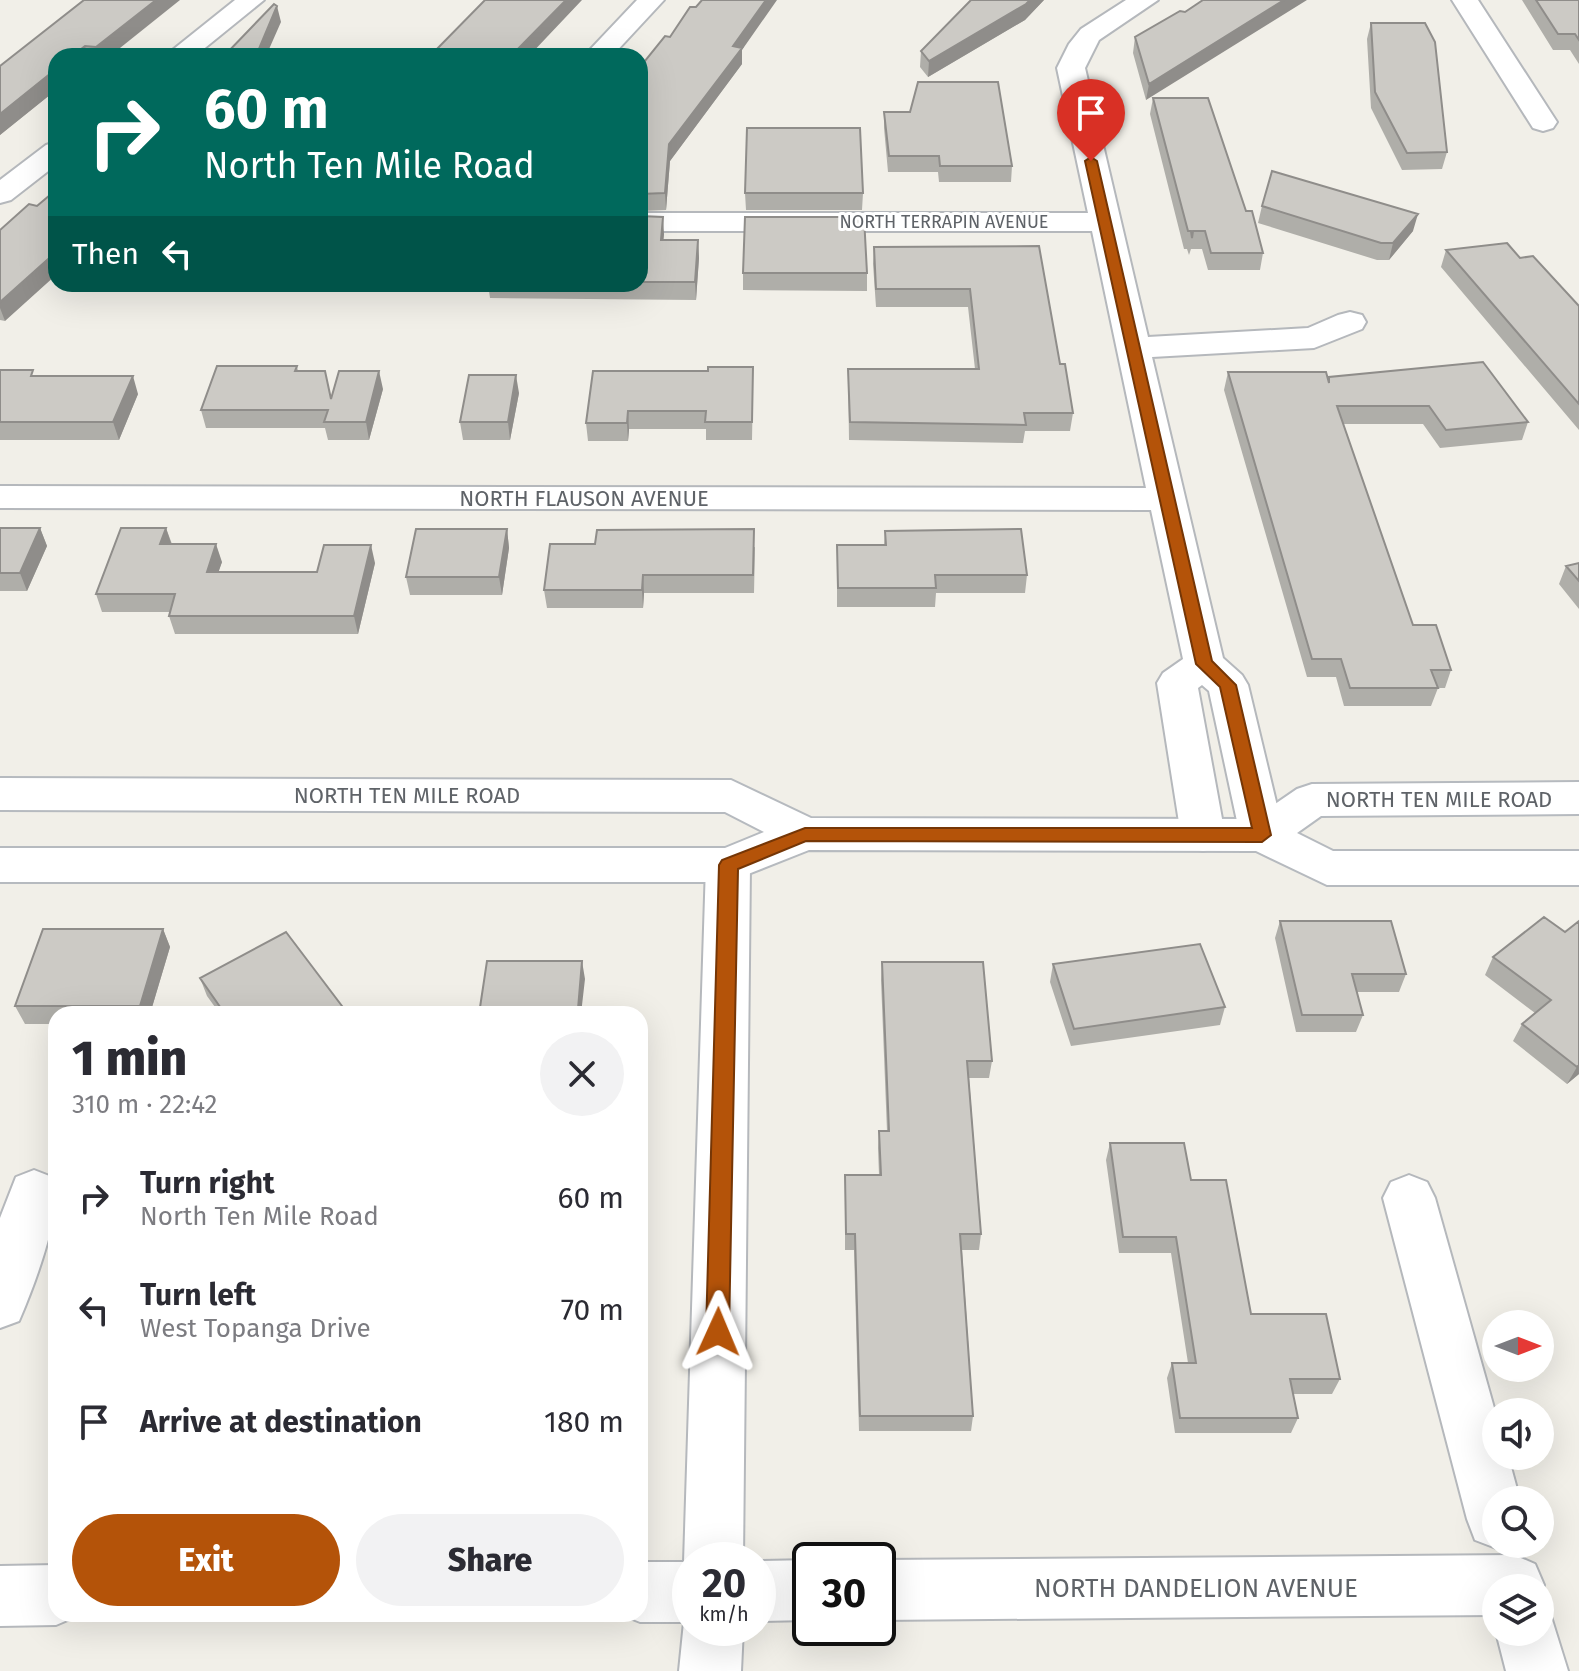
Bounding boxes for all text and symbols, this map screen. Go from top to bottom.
text: 60 m [204,76,329,143]
pin [1057,79,1125,161]
icon: right [72,80,176,184]
icon: arrive [1069,91,1113,135]
text: North Ten Mile Road [204,144,535,188]
street label: NORTH TERRAPIN AVENUE [840,211,1049,233]
icon: left [155,232,199,276]
text: Then [72,236,139,272]
street label: NORTH FLAUSON AVENUE [459,485,709,512]
street label: NORTH TEN MILE ROAD [294,782,520,809]
street label: NORTH TEN MILE ROAD [1326,786,1552,813]
text: 1 min [72,1030,187,1088]
button: close [540,1032,624,1116]
text: 310 m · 22:42 [72,1089,217,1120]
text: Turn right [140,1165,275,1201]
icon: right [72,1176,116,1220]
text: 60 m [558,1180,624,1216]
text: North Ten Mile Road [140,1201,379,1232]
text: Turn left [140,1277,256,1313]
icon: left [72,1288,116,1332]
position arrow [676,1290,760,1374]
text: 70 m [561,1292,624,1328]
north arrow [1482,1310,1554,1382]
map controls [1482,1310,1554,1646]
text: West Topanga Drive [140,1313,371,1344]
button: sound [1482,1398,1554,1470]
icon: arrive [72,1400,116,1444]
text: Arrive at destination [140,1404,422,1440]
text: 180 m [544,1404,624,1440]
button: search [1482,1486,1554,1558]
button: Exit [72,1514,340,1606]
button: Share [356,1514,624,1606]
speed limit sign: 30 [792,1542,896,1646]
text: 20 [702,1560,746,1608]
street label: NORTH DANDELION AVENUE [1034,1573,1358,1604]
button: layers [1482,1574,1554,1646]
text: km/h [699,1602,749,1626]

